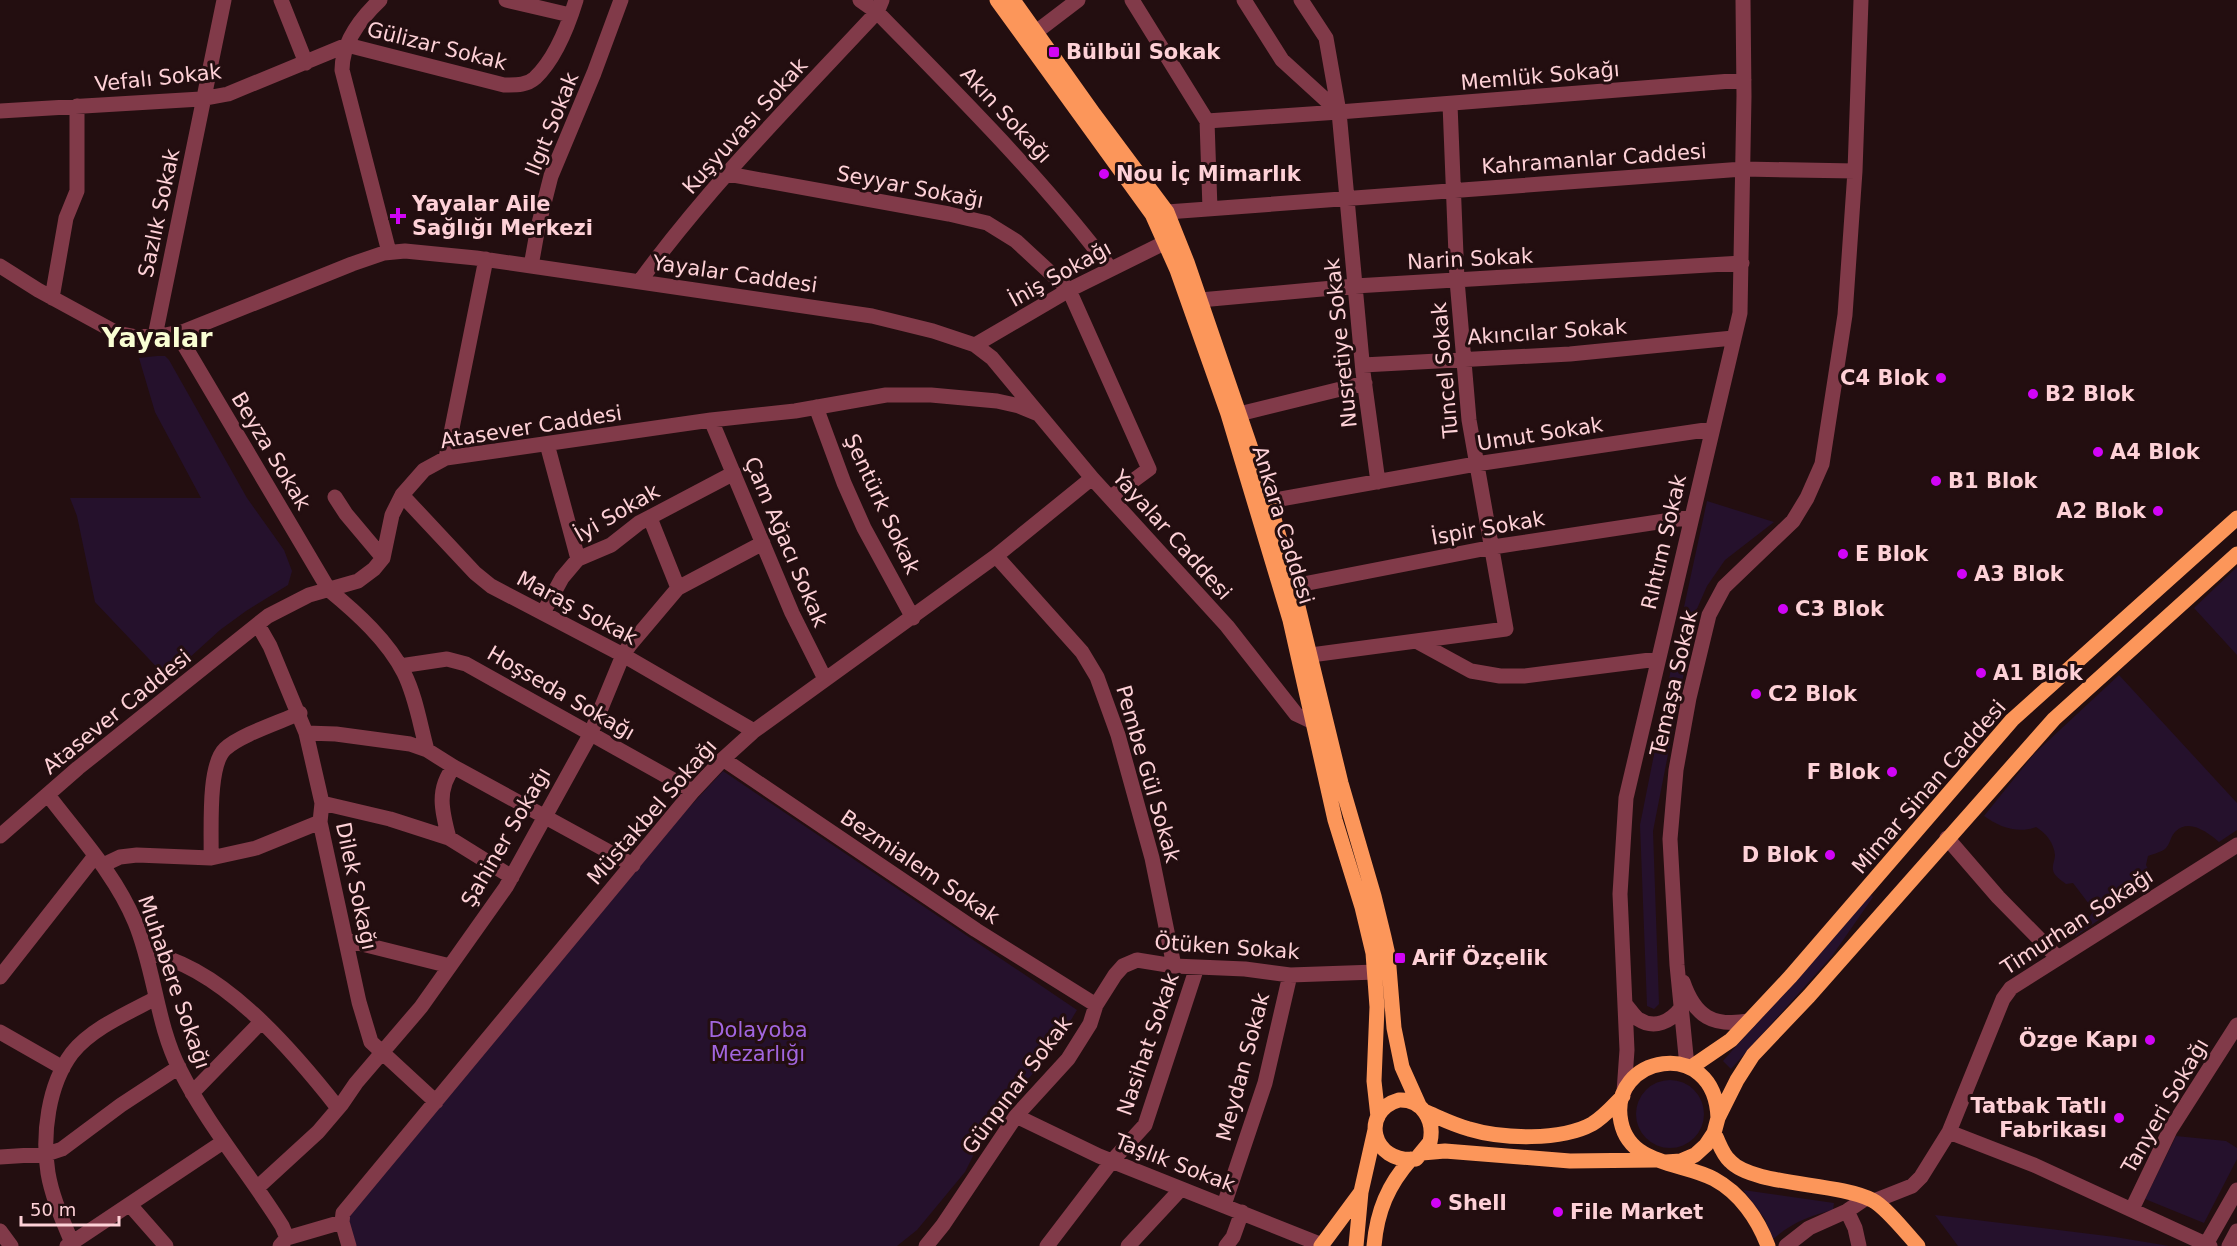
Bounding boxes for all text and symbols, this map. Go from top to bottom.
street label: Gülizar Sokak [365,17,510,75]
place label: Bülbül Sokak [1066,40,1221,64]
marker: Bülbül Sokak [1047,45,1061,59]
street label: Kuşyuvası Sokak [678,53,813,199]
street label: Memlük Sokağı [1460,57,1620,95]
street label: Vefalı Sokak [93,59,223,97]
street label: Akın Sokağı [955,62,1057,168]
street label: Ilgıt Sokak [520,68,584,179]
street label: Kahramanlar Caddesi [1481,139,1707,179]
street label: Sazlık Sokak [134,146,185,279]
street label: Seyyar Sokağı [834,161,986,213]
place label: Nou İç Mimarlık [1116,161,1302,186]
marker: Nou İç Mimarlık [1097,167,1111,181]
place label: Yayalar Aile Sağlığı Merkezi [411,192,593,240]
marker: Yayalar Aile Sağlığı Merkezi [389,207,407,225]
street label: İniş Sokağı [1004,235,1115,312]
street label: Narin Sokak [1406,244,1534,274]
street label: Yayalar Caddesi [650,250,819,297]
street label: Nusretiye Sokak [1320,256,1362,429]
street label: Tuncel Sokak [1427,300,1463,440]
street label: Akıncılar Sokak [1466,314,1629,350]
district label: Yayalar [100,322,213,353]
place label: C4 Blok [1840,366,1930,390]
marker: C4 Blok [1934,371,1948,385]
place label: B2 Blok [2045,382,2136,406]
marker: B2 Blok [2026,387,2040,401]
street label: Beyza Sokak [226,388,316,515]
street label: Atasever Caddesi [438,401,624,453]
street label: Umut Sokak [1475,412,1605,456]
street label: Şentürk Sokak [839,430,925,579]
place label: A4 Blok [2110,440,2201,464]
street label: Ankara Caddesi [1247,443,1319,607]
marker: A4 Blok [2091,445,2105,459]
street label: Çam Ağacı Sokak [739,453,833,631]
street label: Yayalar Caddesi [1107,465,1236,605]
place label: B1 Blok [1948,469,2039,493]
street label: Rıhtım Sokak [1637,471,1691,612]
marker: B1 Blok [1929,474,1943,488]
street label: İyi Sokak [570,478,664,547]
place label: A2 Blok [2056,499,2147,523]
marker: A2 Blok [2151,504,2165,518]
street label: İspir Sokak [1429,505,1547,550]
place label: E Blok [1855,542,1929,566]
marker: E Blok [1836,547,1850,561]
place label: A3 Blok [1974,562,2065,586]
street label: Maraş Sokak [513,566,642,650]
marker: A3 Blok [1955,567,1969,581]
place label: C3 Blok [1795,597,1885,621]
marker: C3 Blok [1776,602,1790,616]
street label: Temaşa Sokak [1645,607,1703,759]
street label: Hoşseda Sokağı [483,641,639,745]
street label: Atasever Caddesi [38,645,196,779]
place label: A1 Blok [1993,661,2084,685]
marker: A1 Blok [1974,666,1988,680]
place label: C2 Blok [1768,682,1858,706]
street label: Pembe Gül Sokak [1111,683,1185,866]
marker: C2 Blok [1749,687,1763,701]
street label: Mimar Sinan Caddesi [1847,695,2011,879]
street label: Müstakbel Sokağı [582,735,722,889]
place label: F Blok [1807,760,1881,784]
street label: Şahiner Sokağı [456,763,556,911]
marker: F Blok [1885,765,1899,779]
street label: Bezmialem Sokak [836,805,1005,930]
street label: Dilek Sokağı [331,820,381,952]
place label: D Blok [1742,843,1819,867]
marker: D Blok [1823,848,1837,862]
street label: Timurhan Sokağı [1996,864,2157,981]
street label: Muhabere Sokağı [133,892,215,1072]
street label: Ötüken Sokak [1154,929,1301,964]
place label: Arif Özçelik [1412,945,1548,970]
marker: Arif Özçelik [1393,951,1407,965]
street label: Nasihat Sokak [1112,969,1184,1119]
street label: Meydan Sokak [1212,989,1275,1144]
street label: Günpınar Sokak [957,1011,1077,1159]
park label: Dolayoba Mezarlığı [708,1018,808,1066]
place label: Özge Kapı [2019,1027,2138,1052]
marker: Özge Kapı [2143,1033,2157,1047]
street label: Tanyeri Sokağı [2116,1034,2213,1179]
place label: Tatbak Tatlı Fabrikası [1970,1094,2107,1142]
marker: Tatbak Tatlı Fabrikası [2112,1111,2126,1125]
street label: Taşlık Sokak [1111,1129,1239,1197]
scale bar [21,1189,118,1227]
place label: Shell [1448,1191,1507,1215]
marker: Shell [1429,1196,1443,1210]
text: 50 m [30,1199,76,1220]
place label: File Market [1570,1200,1703,1224]
marker: File Market [1551,1205,1565,1219]

